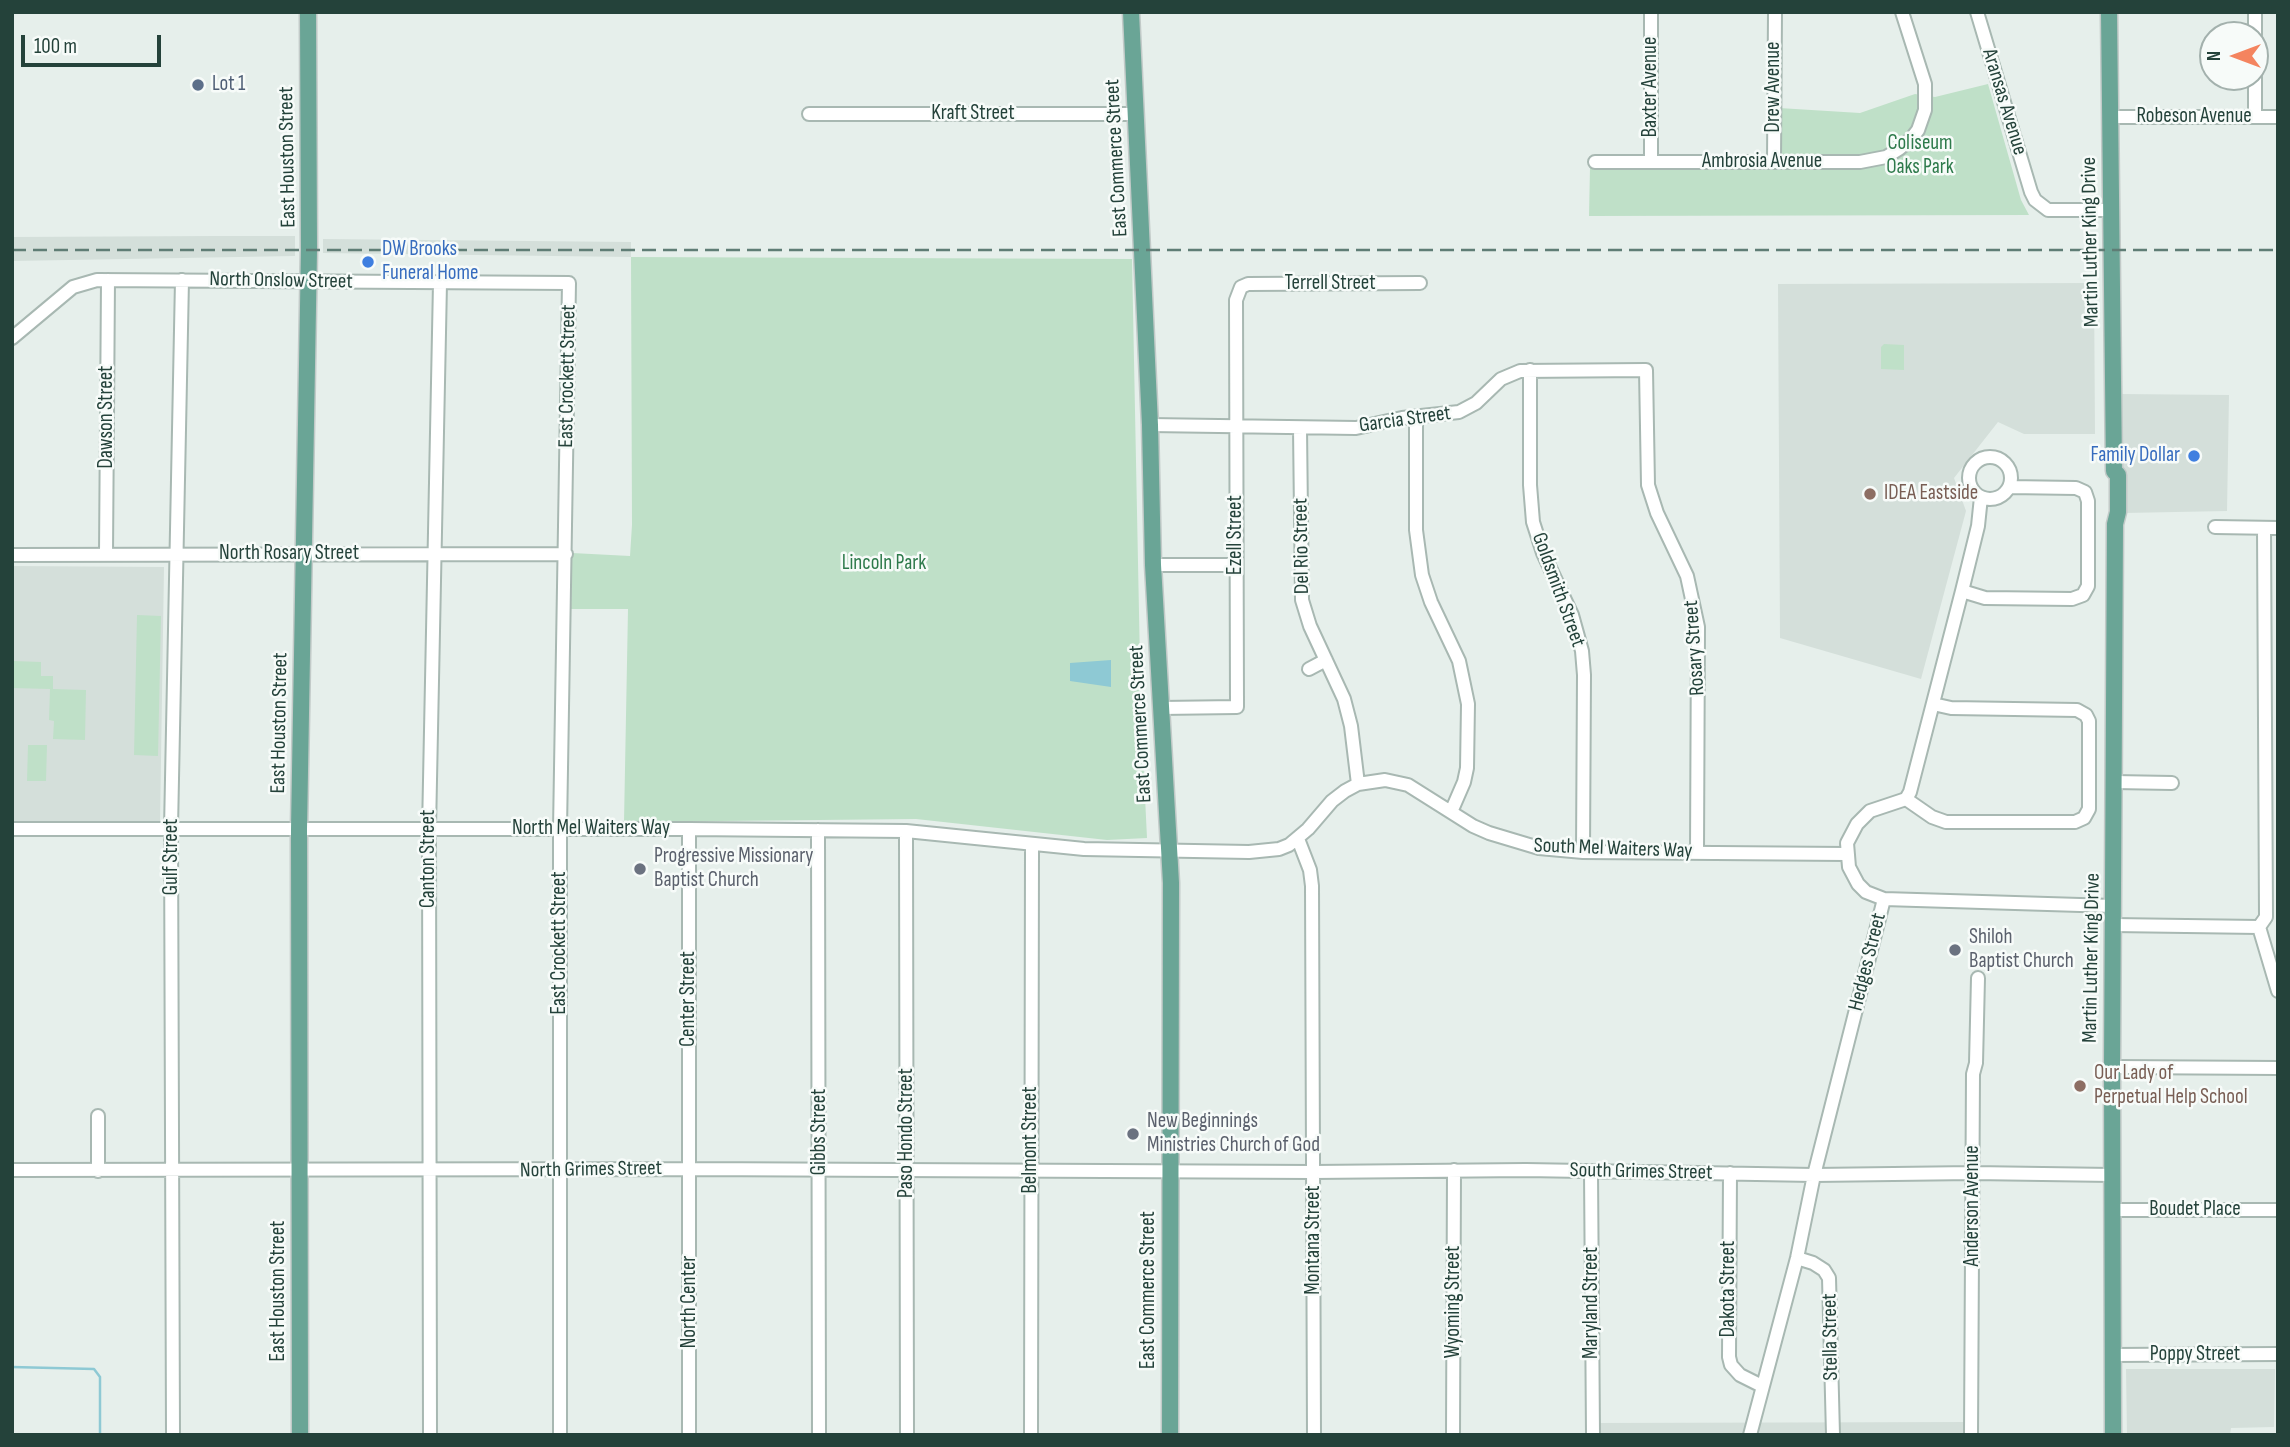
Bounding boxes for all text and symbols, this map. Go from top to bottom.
scale bar [24,21,164,65]
north arrow [2199,21,2269,91]
text: 100 m [34,34,77,59]
street label: Baxter Avenue [1638,37,1664,137]
street label: Drew Avenue [1761,42,1787,132]
street label: Aransas Avenue [1976,46,2032,158]
text: N [2203,51,2226,61]
place label: Lot 1 [212,72,245,98]
marker: Lot 1 [190,77,206,93]
street label: East Commerce Street [1100,78,1134,238]
street label: East Houston Street [274,86,302,228]
street label: Kraft Street [931,101,1015,127]
street label: Robeson Avenue [2136,104,2252,130]
park label: Coliseum Oaks Park [1886,131,1954,181]
street label: Ambrosia Avenue [1702,149,1822,175]
street label: Martin Luther King Drive [2077,157,2105,327]
place label: DW Brooks Funeral Home [382,237,478,287]
marker: DW Brooks Funeral Home [360,254,376,270]
street label: North Onslow Street [209,267,353,295]
street label: Terrell Street [1284,271,1376,297]
street label: East Crockett Street [554,304,582,448]
street label: Dawson Street [94,366,120,468]
street label: Garcia Street [1358,401,1452,439]
place label: Family Dollar [2091,443,2180,469]
marker: Family Dollar [2186,448,2202,464]
place label: IDEA Eastside [1884,481,1978,507]
marker: IDEA Eastside [1862,486,1878,502]
street label: Ezell Street [1223,495,1249,575]
street label: Del Rio Street [1289,498,1315,594]
street label: Goldsmith Street [1526,529,1590,651]
street label: North Rosary Street [219,541,359,567]
park label: Lincoln Park [842,551,926,577]
street label: Rosary Street [1679,599,1711,697]
street label: East Commerce Street [1124,644,1158,804]
street label: East Houston Street [266,652,294,794]
street label: Canton Street [416,810,442,908]
street label: North Mel Waiters Way [512,816,670,842]
street label: Gulf Street [159,819,185,895]
street label: South Mel Waiters Way [1533,834,1693,864]
place label: Progressive Missionary Baptist Church [654,844,813,894]
marker: Progressive Missionary Baptist Church [632,861,648,877]
street label: East Crockett Street [547,871,573,1015]
street label: Martin Luther King Drive [2078,873,2106,1043]
street label: Hedges Street [1844,911,1892,1013]
place label: Shiloh Baptist Church [1969,925,2074,975]
marker: Shiloh Baptist Church [1947,942,1963,958]
street label: Center Street [676,951,702,1047]
place label: Our Lady of Perpetual Help School [2094,1061,2248,1111]
street label: Paso Hondo Street [894,1068,920,1198]
marker: Our Lady of Perpetual Help School [2072,1078,2088,1094]
street label: Belmont Street [1018,1086,1044,1194]
street label: Gibbs Street [807,1088,833,1176]
place label: New Beginnings Ministries Church of God [1147,1109,1320,1159]
marker: New Beginnings Ministries Church of God [1125,1126,1141,1142]
street label: Anderson Avenue [1960,1145,1986,1267]
street label: North Grimes Street [520,1156,662,1184]
street label: South Grimes Street [1569,1158,1713,1186]
street label: Montana Street [1301,1185,1327,1295]
street label: Boudet Place [2149,1197,2241,1223]
street label: East Commerce Street [1136,1211,1162,1369]
street label: East Houston Street [266,1221,292,1361]
street label: Dakota Street [1716,1241,1742,1337]
street label: Wyoming Street [1441,1246,1467,1358]
street label: Maryland Street [1579,1247,1605,1359]
street label: North Center [677,1256,703,1348]
street label: Stella Street [1818,1293,1844,1381]
street label: Poppy Street [2150,1342,2240,1368]

